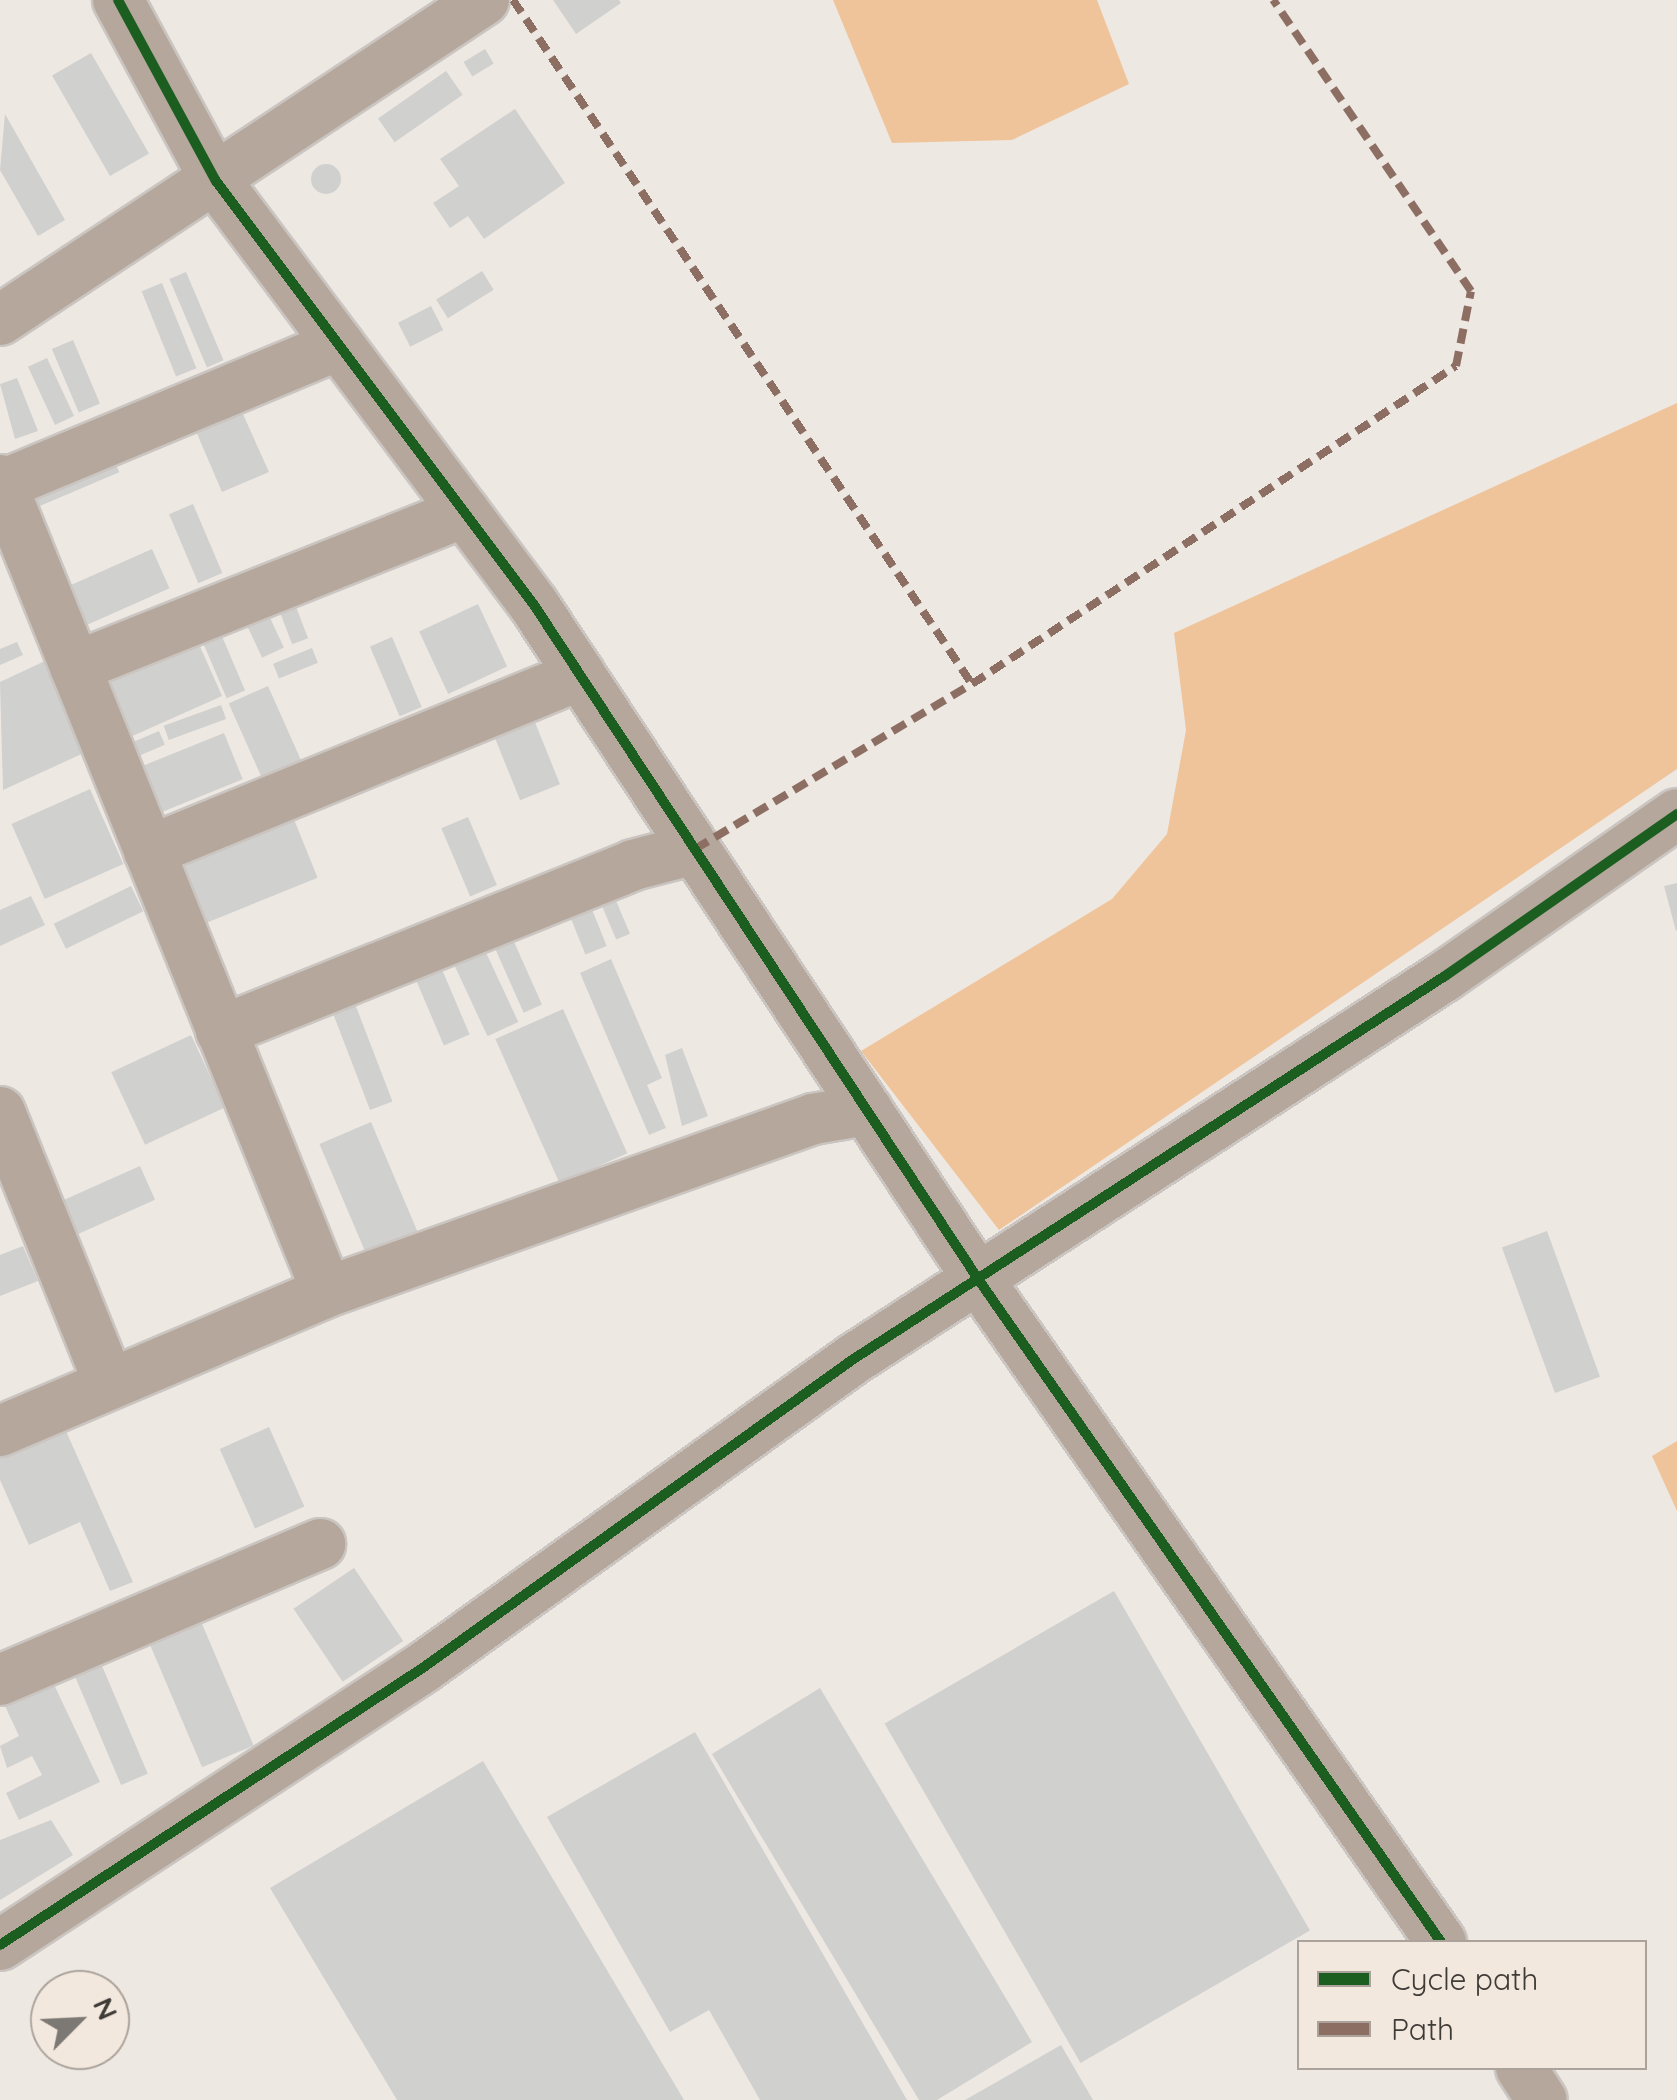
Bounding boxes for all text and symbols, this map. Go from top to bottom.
legend [1297,1940,1647,2070]
text: Cycle path [1391,1960,1538,1998]
north arrow [30,1970,130,2070]
text: N [86,1992,126,2025]
text: Path [1391,2010,1454,2048]

